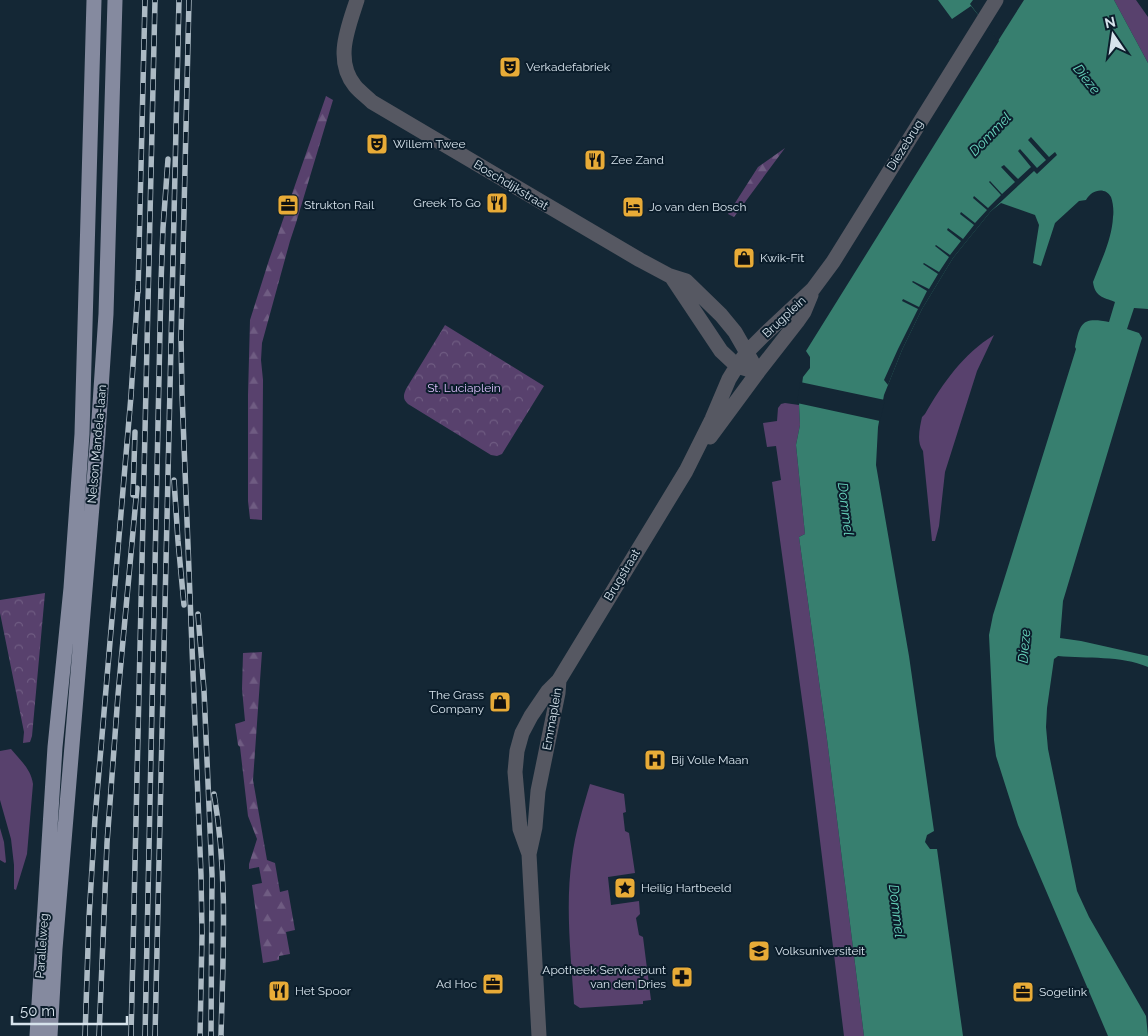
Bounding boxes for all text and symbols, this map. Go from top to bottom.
north arrow [1088,10,1138,60]
text: N [1103,13,1117,31]
theatre icon: Verkadefabriek [498,55,522,79]
place label: Verkadefabriek [526,60,611,74]
water label: Dieze [1070,61,1104,98]
water label: Dommel [966,109,1015,159]
street label: Diezebrug [884,117,926,173]
theatre icon: Willem Twee [365,132,389,156]
place label: Willem Twee [393,137,465,151]
restaurant icon: Zee Zand [583,148,607,172]
place label: Zee Zand [611,153,664,167]
street label: Boschdijkstraat [471,157,551,213]
restaurant icon: Greek To Go [485,191,509,215]
office icon: Strukton Rail [276,193,300,217]
hotel icon: Jo van den Bosch [621,195,645,219]
place label: Greek To Go [413,196,481,210]
place label: Strukton Rail [304,198,375,212]
place label: Jo van den Bosch [649,200,746,214]
shop icon: Kwik-Fit [732,246,756,270]
place label: Kwik-Fit [760,251,804,265]
street label: Brugplein [759,293,809,341]
park label: St. Luciaplein [427,381,501,395]
street label: Nelson Mandela-laan [85,384,109,504]
water label: Dommel [835,481,857,537]
street label: Brugstraat [601,547,643,603]
water label: Dieze [1015,628,1033,664]
street label: Emmaplein [540,687,564,751]
place label: The Grass Company [429,688,484,716]
shop icon: The Grass Company [488,690,512,714]
hospital icon: Bij Volle Maan [643,748,667,772]
place label: Bij Volle Maan [671,753,749,767]
place icon: Heilig Hartbeeld [613,876,637,900]
place label: Heilig Hartbeeld [641,881,732,895]
water label: Dommel [886,883,908,939]
street label: Parallelweg [33,913,51,979]
school or university icon: Volksuniversiteit [747,939,771,963]
place label: Volksuniversiteit [775,944,865,958]
place label: Apotheek Servicepunt van den Dries [542,963,666,991]
pharmacy icon: Apotheek Servicepunt van den Dries [670,965,694,989]
office icon: Ad Hoc [481,972,505,996]
place label: Ad Hoc [436,977,477,991]
restaurant icon: Het Spoor [267,979,291,1003]
office icon: Sogelink [1011,980,1035,1004]
place label: Het Spoor [295,984,352,998]
place label: Sogelink [1039,985,1088,999]
scale bar [12,994,128,1026]
text: 50 m [20,1002,55,1020]

